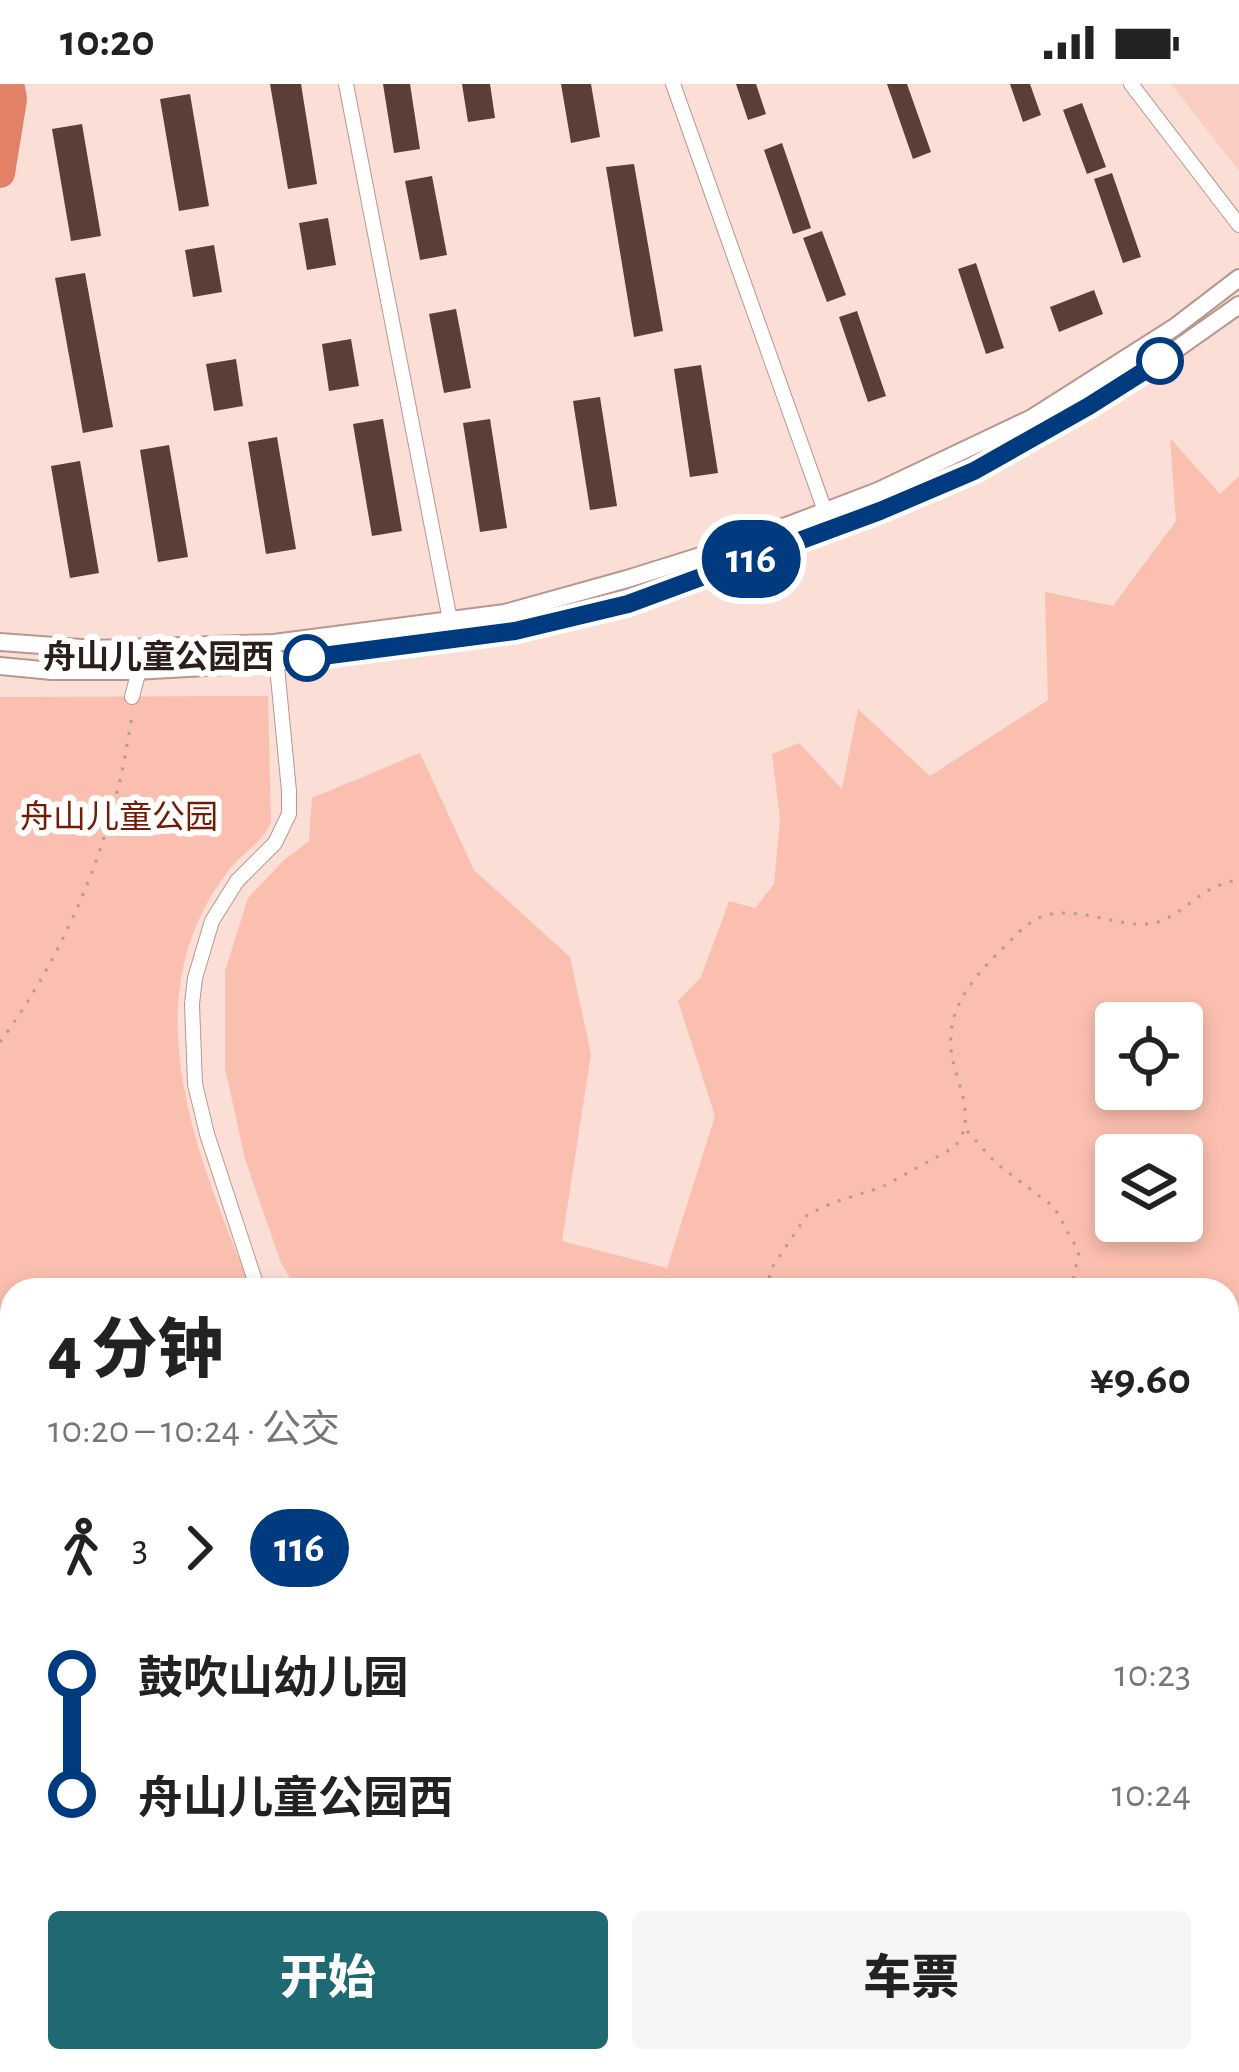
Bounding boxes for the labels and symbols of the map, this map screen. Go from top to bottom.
unlabelled marker [1138,339,1182,383]
line badge: 116 [682,520,820,598]
marker: 舟山儿童公园西 [285,636,329,680]
place label: 舟山儿童公园西 [43,639,274,675]
park label: 舟山儿童公园 [20,800,218,835]

